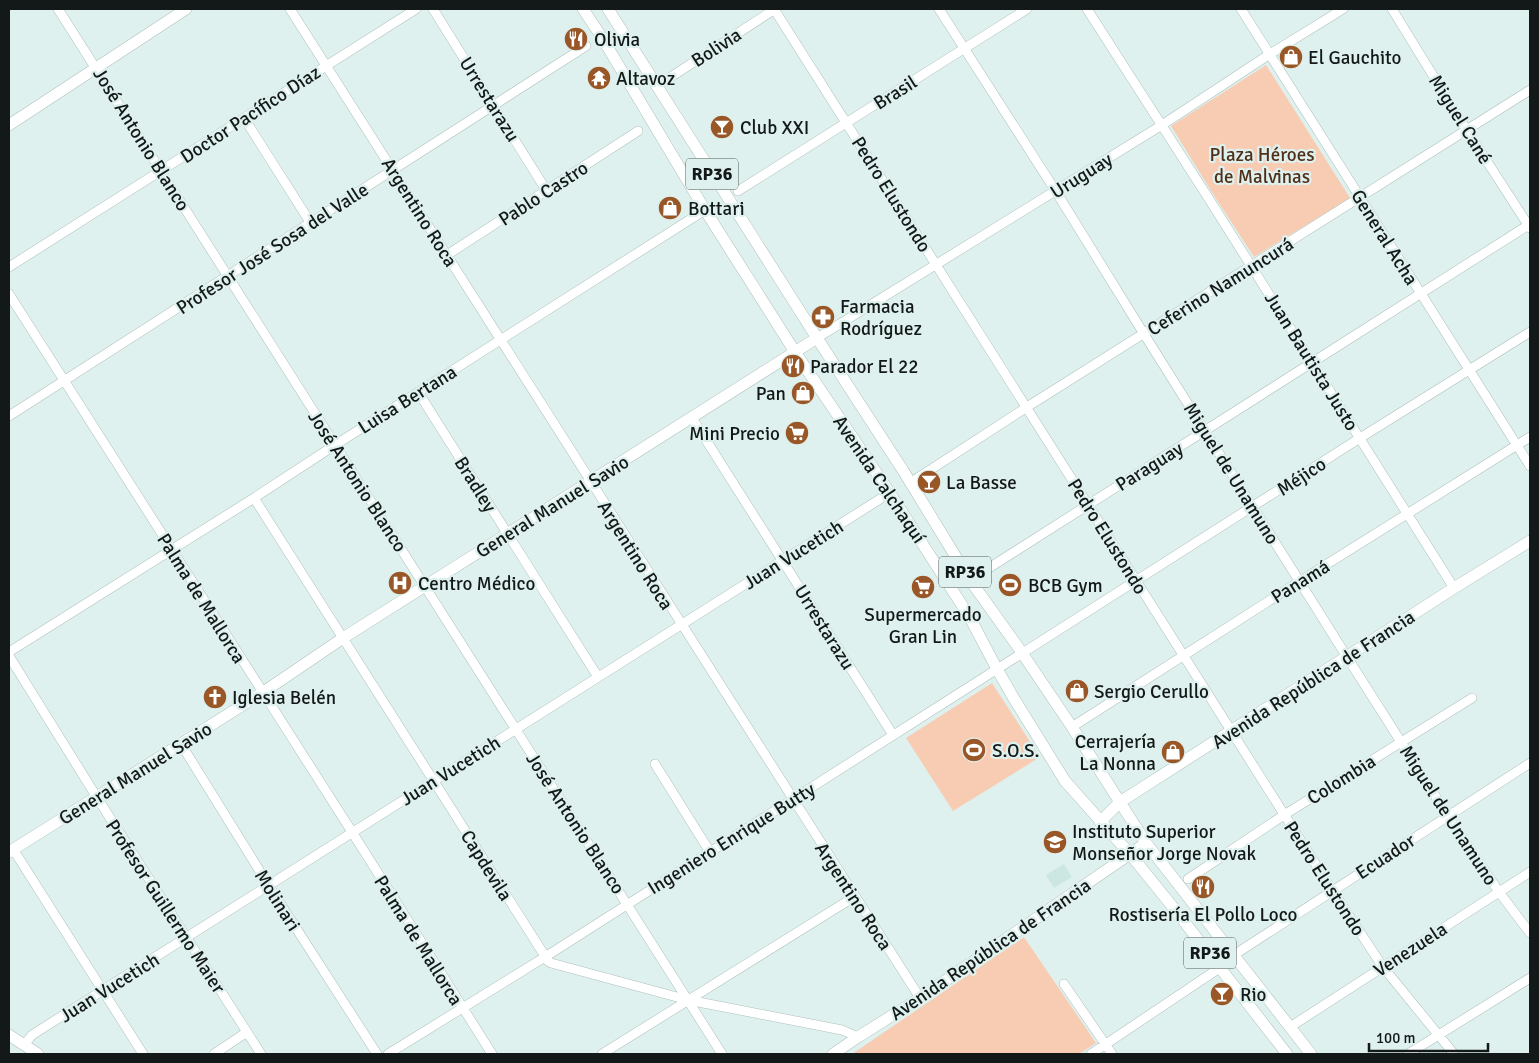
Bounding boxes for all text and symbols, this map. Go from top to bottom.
street label: Bolivia [687,23,746,73]
restaurant icon: Olivia [563,26,589,52]
place label: Olivia [594,28,640,52]
shop icon: El Gauchito [1278,44,1304,70]
place label: El Gauchito [1308,46,1402,70]
street label: Urrestarazu [454,53,525,147]
street label: Doctor Pacífico Díaz [176,61,325,169]
street label: José Antonio Blanco [87,64,195,216]
temple icon: Altavoz [586,65,612,91]
place label: Altavoz [616,67,675,91]
street label: Brasil [869,70,922,115]
street label: Miguel Cané [1423,70,1497,169]
bar icon: Club XXI [709,114,735,140]
place label: Club XXI [740,116,809,140]
street label: Pedro Elustondo [846,132,936,257]
park label: Plaza Héroes de Malvinas [1210,143,1314,189]
street label: Uruguay [1046,147,1117,204]
street label: Argentino Roca [376,153,462,272]
street label: Pablo Castro [494,156,593,232]
road number: RP36 [686,158,738,190]
street label: Profesor José Sosa del Valle [172,178,373,320]
street label: General Acha [1345,185,1423,290]
shop icon: Bottari [657,195,683,221]
place label: Bottari [688,197,745,221]
street label: Ceferino Namuncurá [1143,232,1298,341]
street label: Juan Bautista Justo [1259,288,1363,435]
place label: Farmacia Rodríguez [840,295,922,341]
pharmacy icon: Farmacia Rodríguez [810,304,836,330]
restaurant icon: Parador El 22 [780,353,806,379]
place label: Parador El 22 [810,355,919,379]
street label: Luisa Bertana [354,360,461,440]
shop icon: Pan [790,380,816,406]
place label: Pan [756,382,786,406]
street label: Miguel de Unamuno [1178,398,1284,549]
street label: José Antonio Blanco [302,406,412,557]
street label: Avenida Calchaquí [827,411,931,549]
supermarket icon: Mini Precio [784,420,810,446]
place label: Mini Precio [689,422,780,446]
street label: Paraguay [1111,437,1188,497]
street label: General Manuel Savio [471,450,634,564]
street label: Bradley [449,452,502,517]
street label: Méjico [1272,452,1331,502]
bar icon: La Basse [916,469,942,495]
place label: La Basse [946,471,1017,495]
street label: Pedro Elustondo [1062,474,1152,599]
street label: Argentino Roca [592,496,678,615]
street label: Juan Vucetich [739,515,848,595]
street label: Palma de Mallorca [151,529,251,668]
street label: Panamá [1267,555,1334,609]
road number: RP36 [939,556,991,588]
hospital icon: Centro Médico [387,570,413,596]
place label: Centro Médico [418,572,535,596]
sports icon: BCB Gym [997,572,1023,598]
supermarket icon: Supermercado Gran Lin [910,574,936,600]
place label: BCB Gym [1028,574,1103,598]
street label: Urrestarazu [789,581,860,675]
place label: Supermercado Gran Lin [864,603,982,649]
street label: Avenida República de Francia [1208,605,1420,754]
shop icon: Sergio Cerullo [1064,678,1090,704]
place label: Sergio Cerullo [1094,680,1209,704]
church icon: Iglesia Belén [202,684,228,710]
place label: Iglesia Belén [232,686,336,710]
street label: General Manuel Savio [54,717,217,831]
place label: Cerrajería La Nonna [1075,730,1156,776]
street label: Juan Vucetich [396,731,505,811]
sports icon: S.O.S. [961,737,987,763]
place label: S.O.S. [992,739,1039,763]
shop icon: Cerrajería La Nonna [1160,739,1186,765]
street label: Miguel de Unamuno [1394,741,1503,890]
street label: José Antonio Blanco [520,748,630,899]
street label: Colombia [1303,749,1380,810]
street label: Ingeniero Enrique Butty [643,777,820,900]
street label: Profesor Guillermo Maier [100,815,230,998]
street label: Pedro Elustondo [1278,817,1370,941]
place label: Instituto Superior Monseñor Jorge Novak [1072,820,1257,866]
street label: Capdevila [455,826,517,905]
school or university icon: Instituto Superior Monseñor Jorge Novak [1042,829,1068,855]
street label: Ecuador [1351,829,1420,885]
street label: Argentino Roca [809,838,897,955]
street label: Molinari [249,865,305,936]
street label: Palma de Mallorca [368,871,468,1010]
street label: Avenida República de Francia [886,874,1096,1026]
restaurant icon: Rostisería El Pollo Loco [1190,874,1216,900]
place label: Rostisería El Pollo Loco [1109,903,1298,927]
street label: Venezuela [1369,917,1452,982]
road number: RP36 [1184,938,1236,968]
street label: Juan Vucetich [55,948,164,1028]
bar icon: Rio [1209,981,1235,1007]
place label: Rio [1240,983,1267,1007]
scale bar [1369,1020,1488,1052]
text: 100 m [1376,1029,1416,1047]

